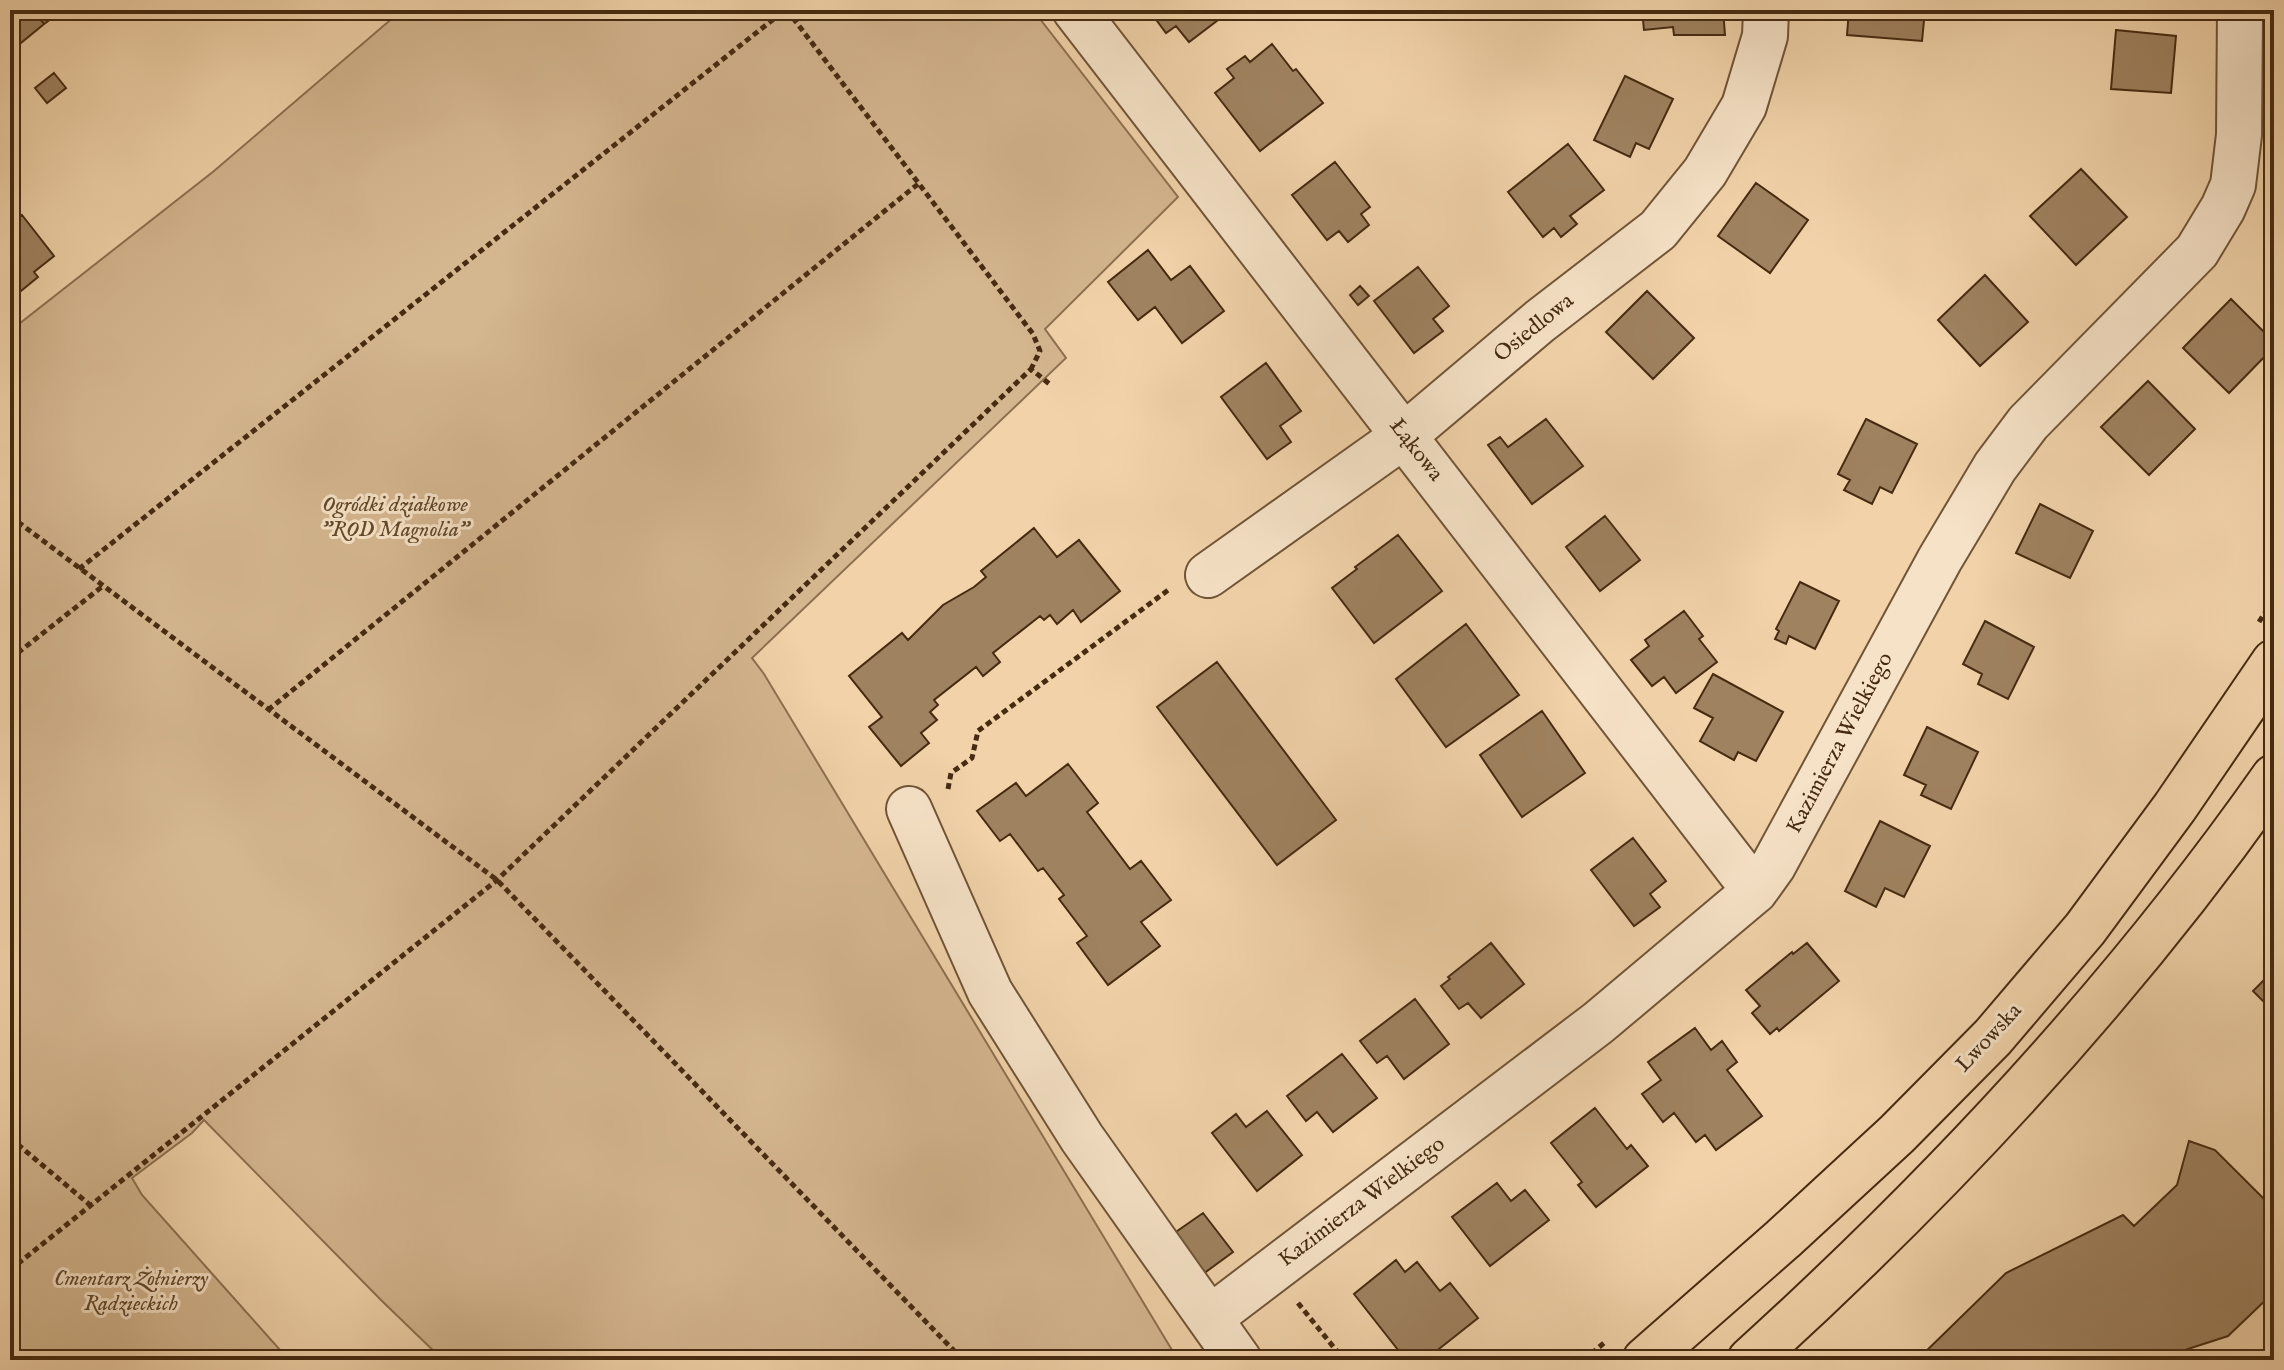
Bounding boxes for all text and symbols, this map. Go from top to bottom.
street label: Osiedlowa [1488,287,1580,369]
street label: Łąkowa [1383,413,1450,487]
park label: Ogródki działkowe "ROD Magnolia" [321,491,471,544]
street label: Kazimierza Wielkiego [1780,647,1900,838]
street label: Lwowska [1950,997,2028,1079]
street label: Kazimierza Wielkiego [1273,1130,1451,1274]
park label: Cmentarz Żołnierzy Radzieckich [54,1265,209,1318]

